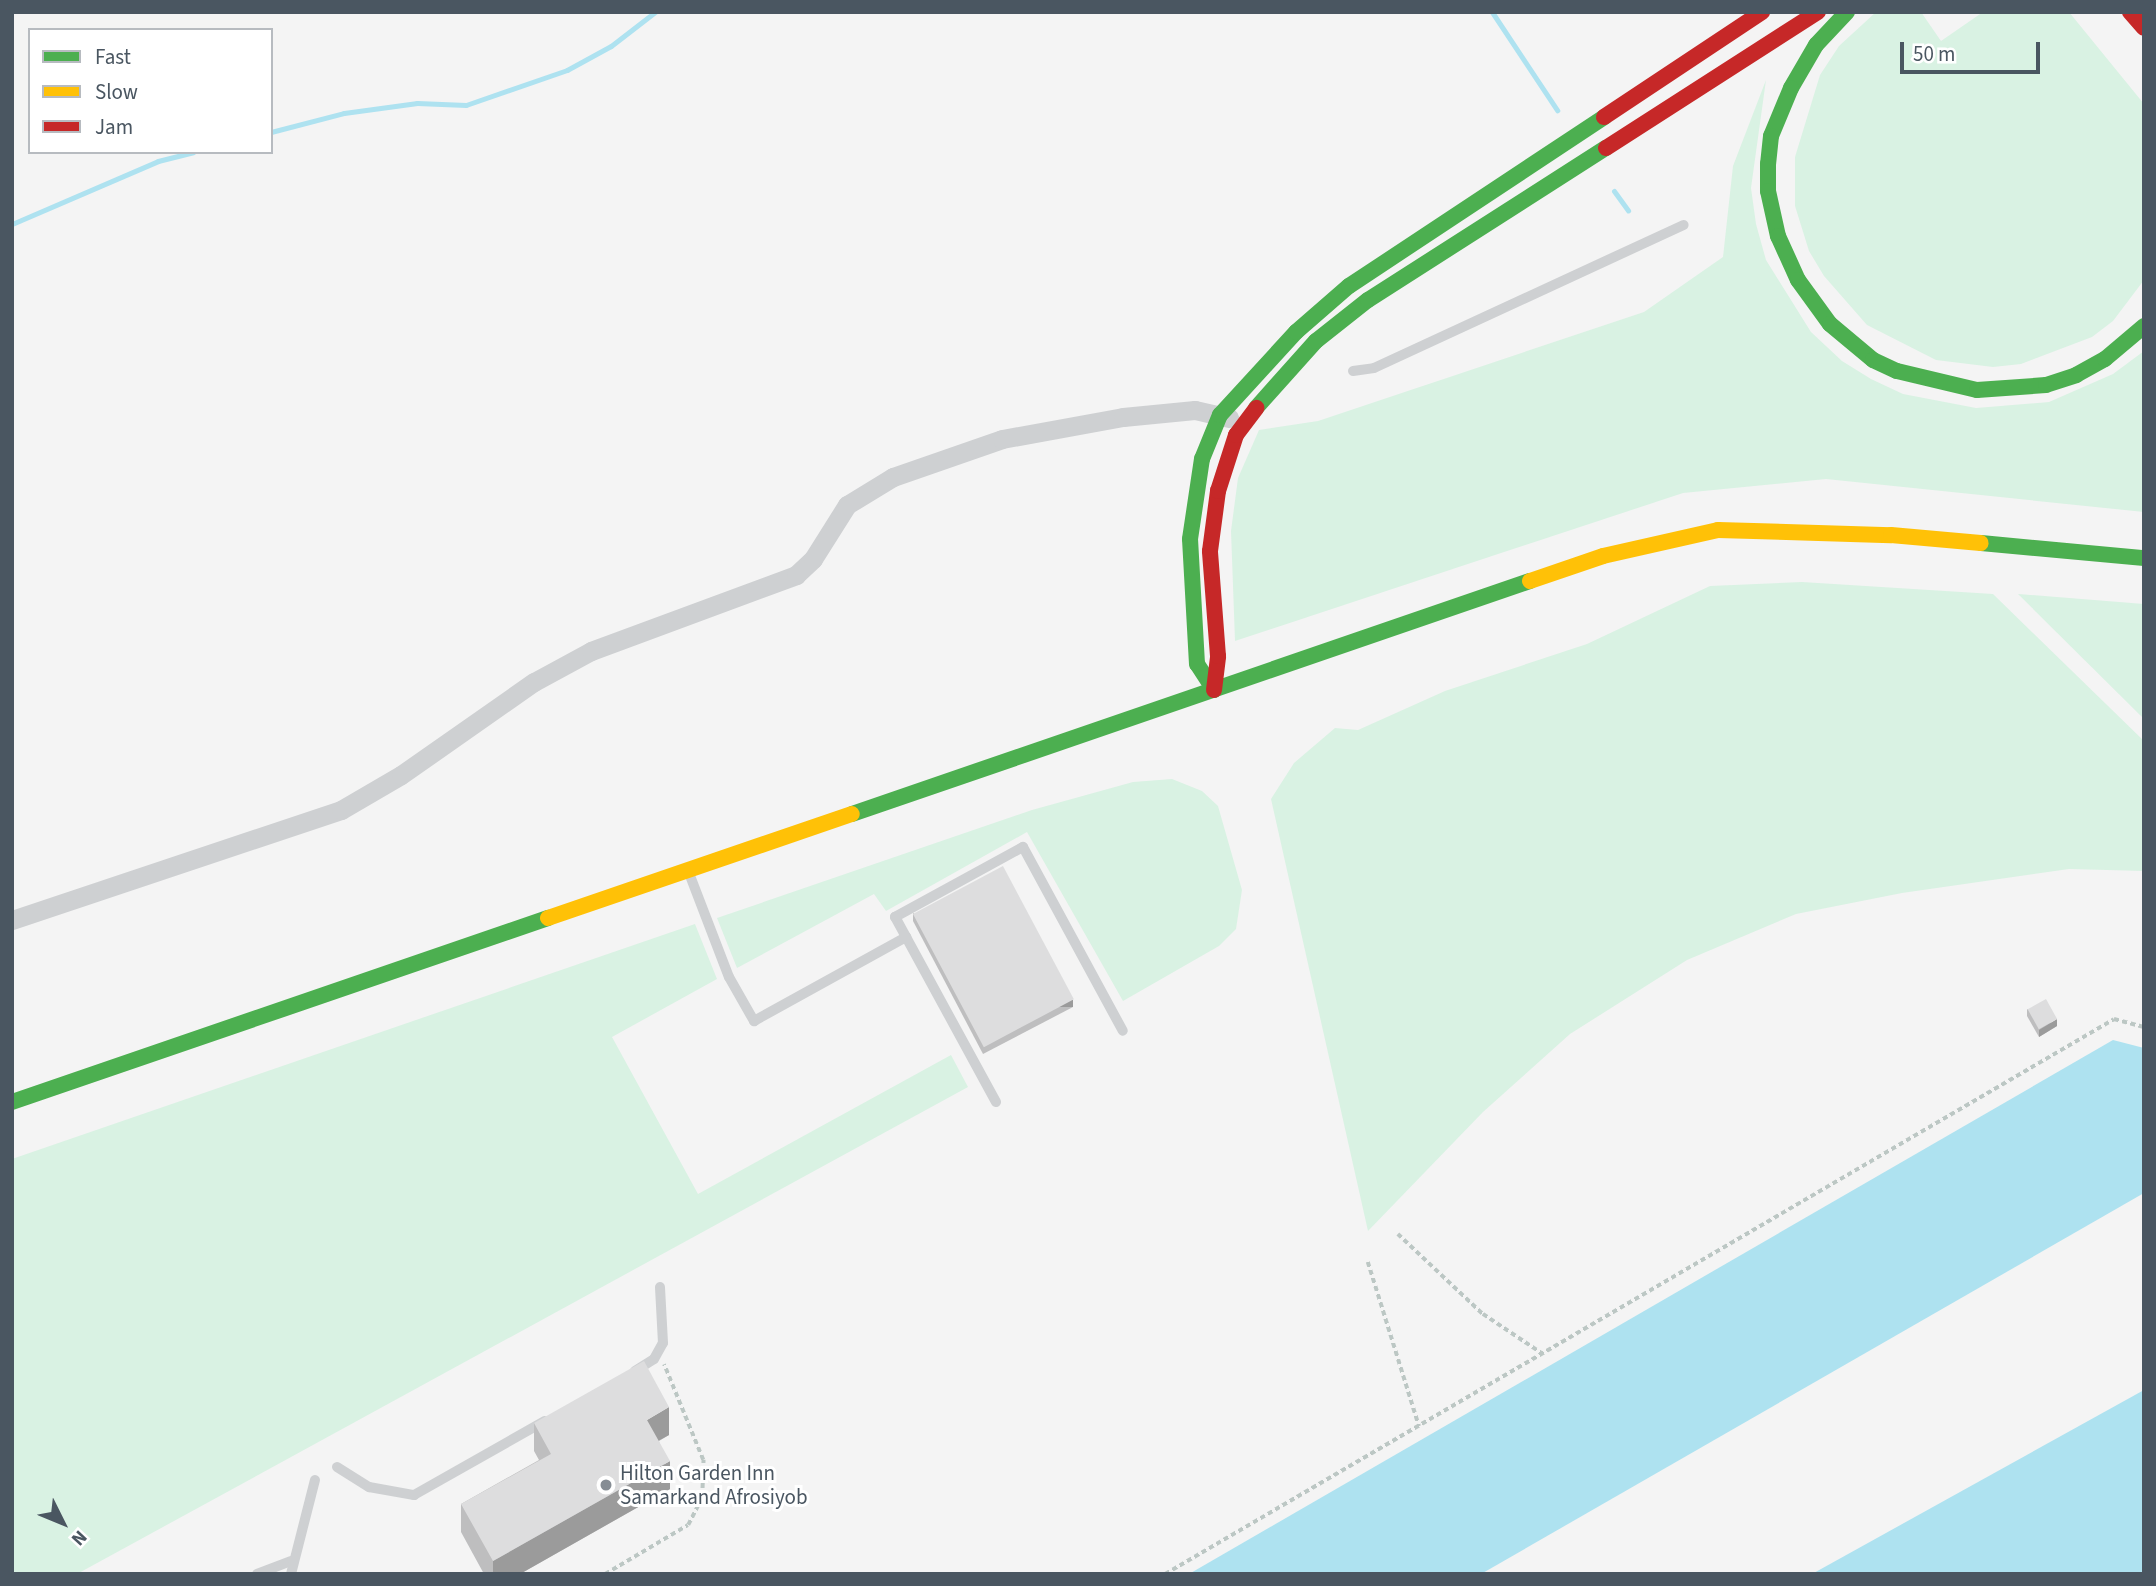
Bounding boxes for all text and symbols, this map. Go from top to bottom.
legend [28,28,273,154]
scale bar [1904,28,2044,72]
text: 50 m [1913,39,1955,69]
text: Fast [95,42,131,72]
text: Slow [95,77,138,107]
text: Jam [95,112,133,142]
place label: Hilton Garden Inn Samarkand Afrosiyob [620,1460,808,1510]
marker: Hilton Garden Inn Samarkand Afrosiyob [598,1477,614,1493]
north arrow [28,1488,98,1558]
text: N [65,1524,93,1551]

